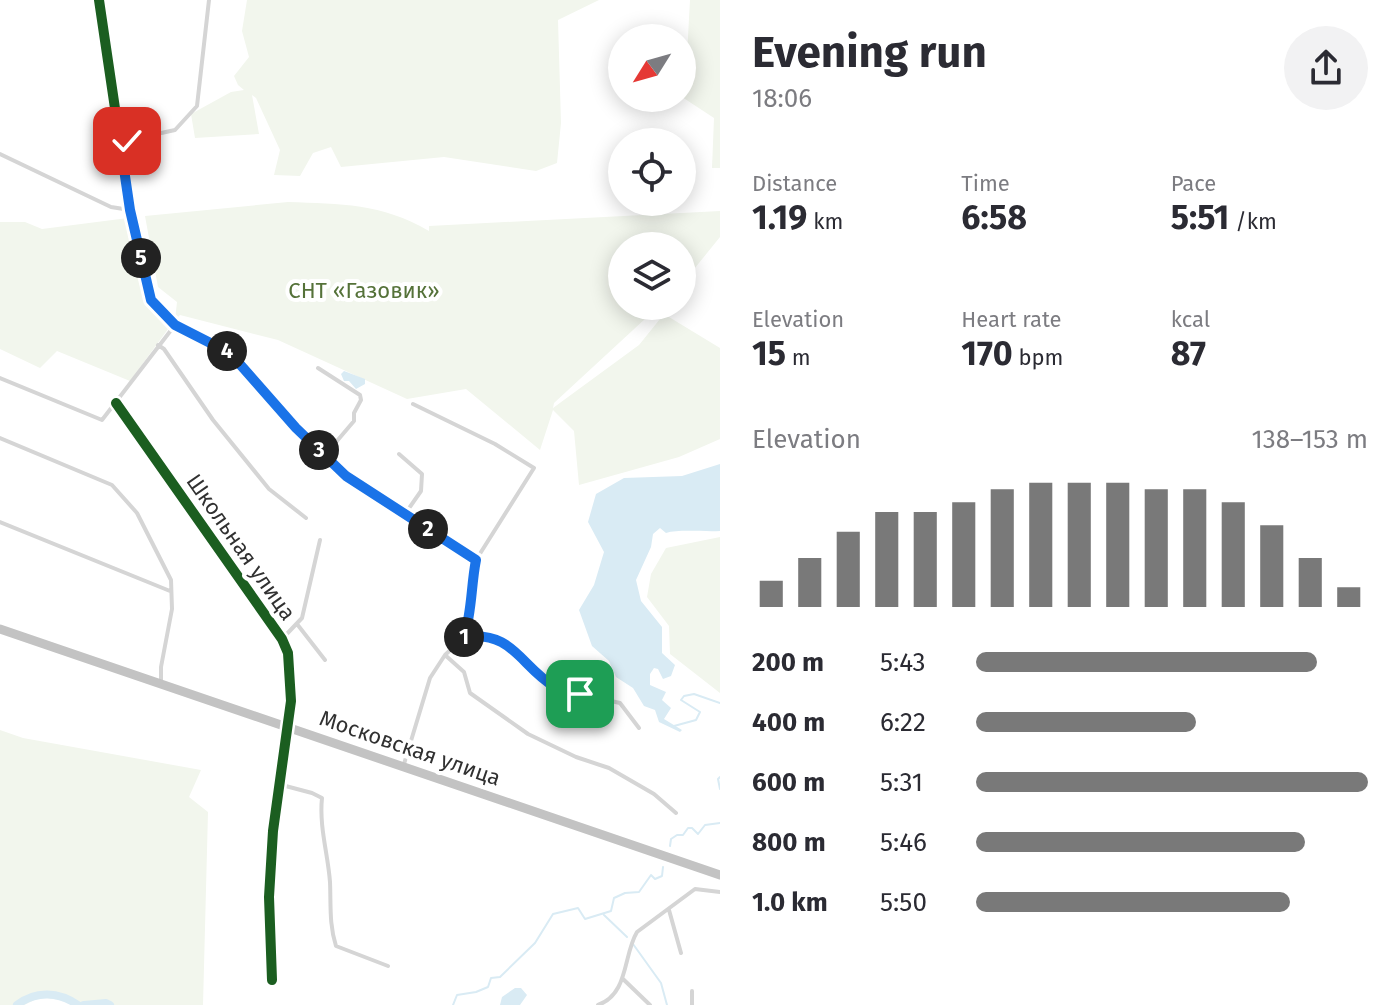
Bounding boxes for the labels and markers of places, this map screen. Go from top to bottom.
pin [93,107,161,175]
pin: 5 [121,238,161,278]
pin: 4 [207,331,247,371]
pin: 3 [299,430,339,470]
pin: 2 [408,509,448,549]
pin: 1 [444,617,484,657]
pin [546,660,614,728]

